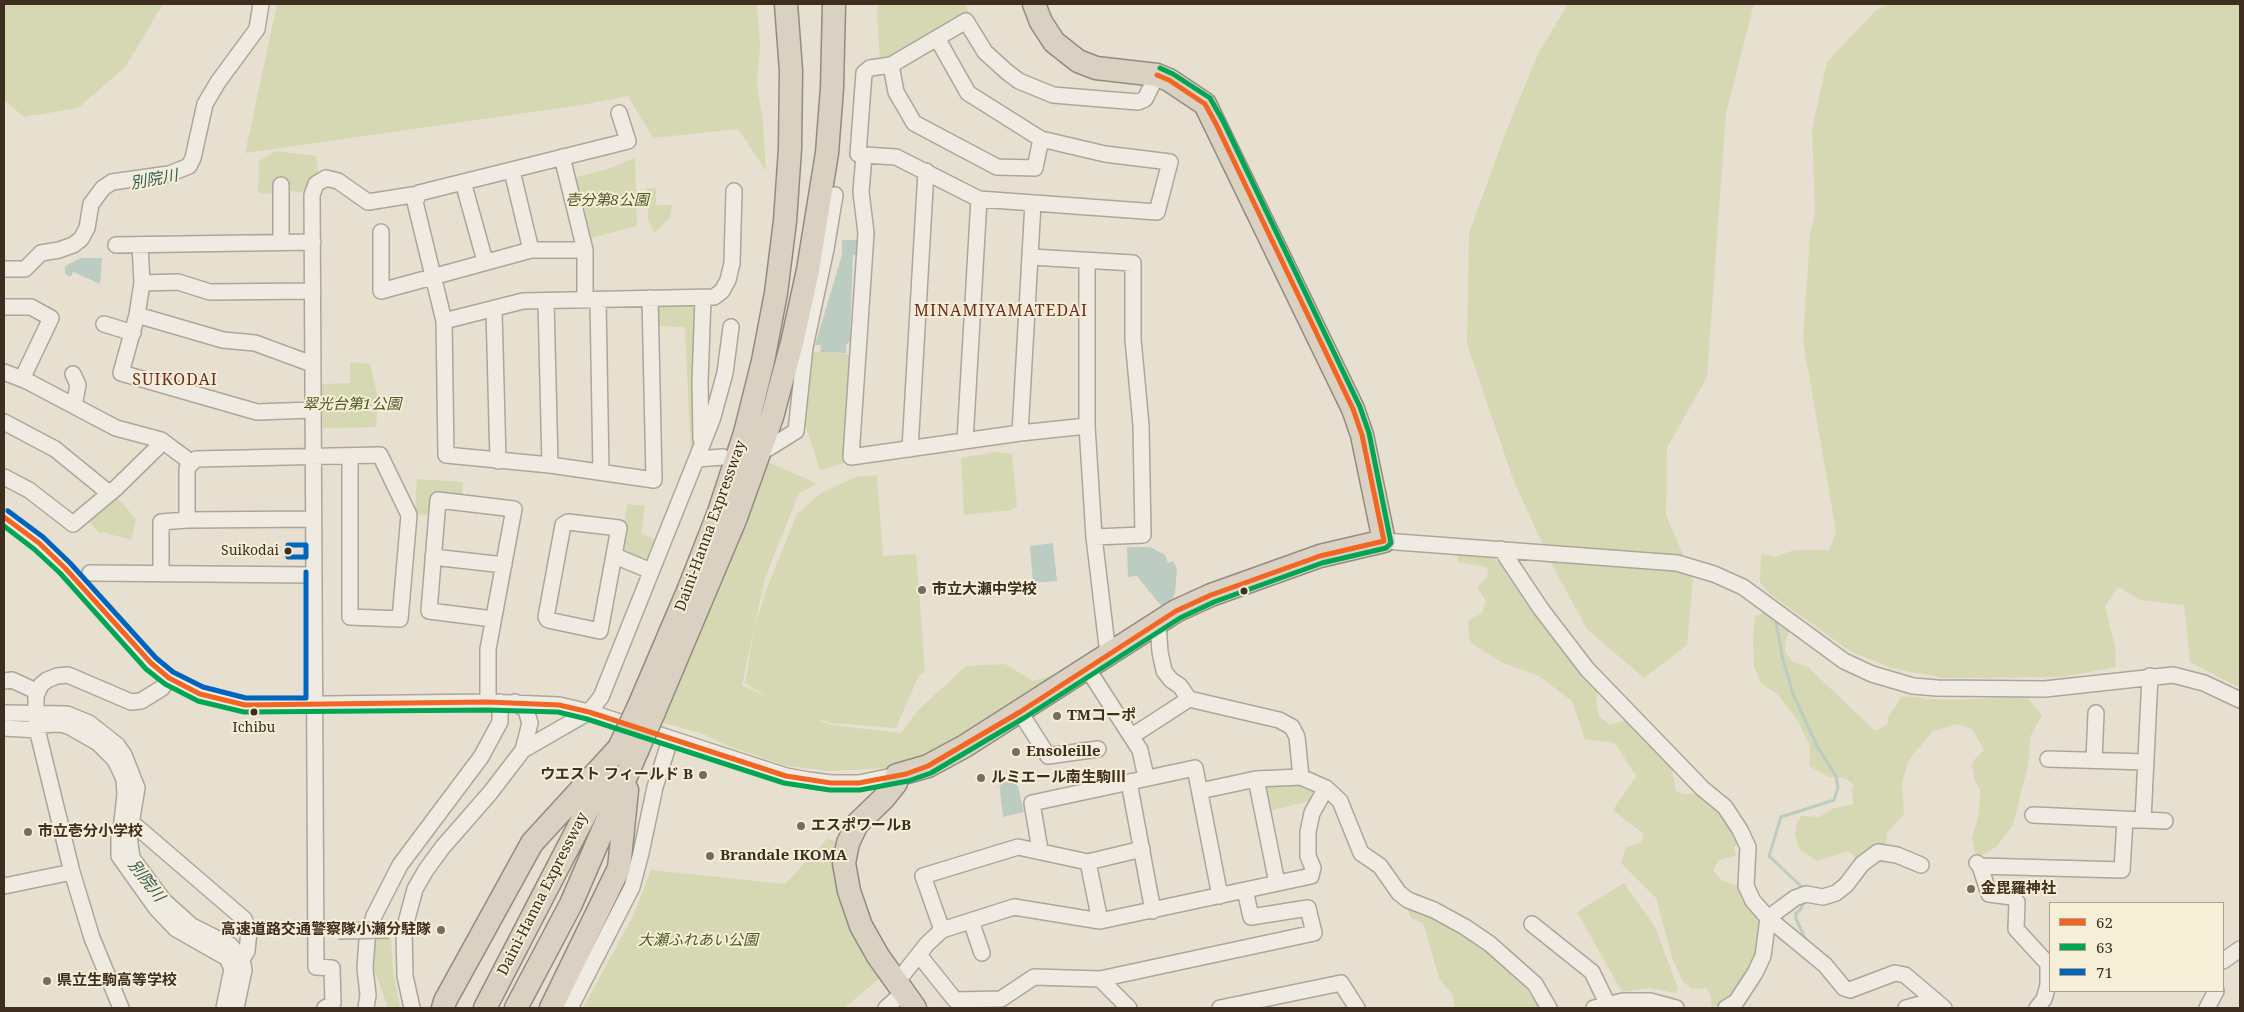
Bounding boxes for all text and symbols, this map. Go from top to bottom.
water label: 別院川 [129,166,179,194]
park label: 壱分第8公園 [565,192,649,210]
district label: MINAMIYAMATEDAI [912,301,1090,321]
district label: SUIKODAI [131,370,219,390]
park label: 翠光台第1公園 [303,396,401,414]
street label: Daini-Hanna Expressway [672,438,750,614]
place label: Suikodai [221,543,279,559]
marker: Suikodai [283,546,293,556]
place label: 市立大瀬中学校 [932,581,1037,599]
marker: 市立大瀬中学校 [916,584,928,596]
unlabelled marker [1239,586,1249,596]
marker: Ichibu [249,707,259,717]
place label: TMコーポ [1067,707,1136,725]
marker: TMコーポ [1051,710,1063,722]
place label: Ichibu [233,720,275,736]
place label: Ensoleille [1026,743,1101,761]
marker: Ensoleille [1010,746,1022,758]
place label: ウエスト フィールド B [540,766,693,784]
marker: ウエスト フィールド B [697,769,709,781]
place label: ルミエール南生駒Ⅲ [991,769,1126,787]
marker: ルミエール南生駒Ⅲ [975,772,987,784]
street label: Daini-Hanna Expressway [494,809,592,979]
place label: エスポワールB [811,817,911,835]
marker: エスポワールB [795,820,807,832]
place label: 市立壱分小学校 [38,823,143,841]
marker: 市立壱分小学校 [22,826,34,838]
place label: Brandale IKOMA [720,847,847,865]
marker: Brandale IKOMA [704,850,716,862]
water label: 別院川 [124,856,168,906]
place label: 金毘羅神社 [1981,880,2056,898]
marker: 金毘羅神社 [1965,883,1977,895]
legend [2049,902,2224,992]
text: 62 [2096,912,2113,932]
place label: 高速道路交通警察隊小瀬分駐隊 [221,921,431,939]
marker: 高速道路交通警察隊小瀬分駐隊 [435,924,447,936]
park label: 大瀬ふれあい公園 [638,932,758,950]
text: 63 [2096,937,2113,957]
text: 71 [2096,962,2113,982]
place label: 県立生駒高等学校 [57,972,177,990]
marker: 県立生駒高等学校 [41,975,53,987]

